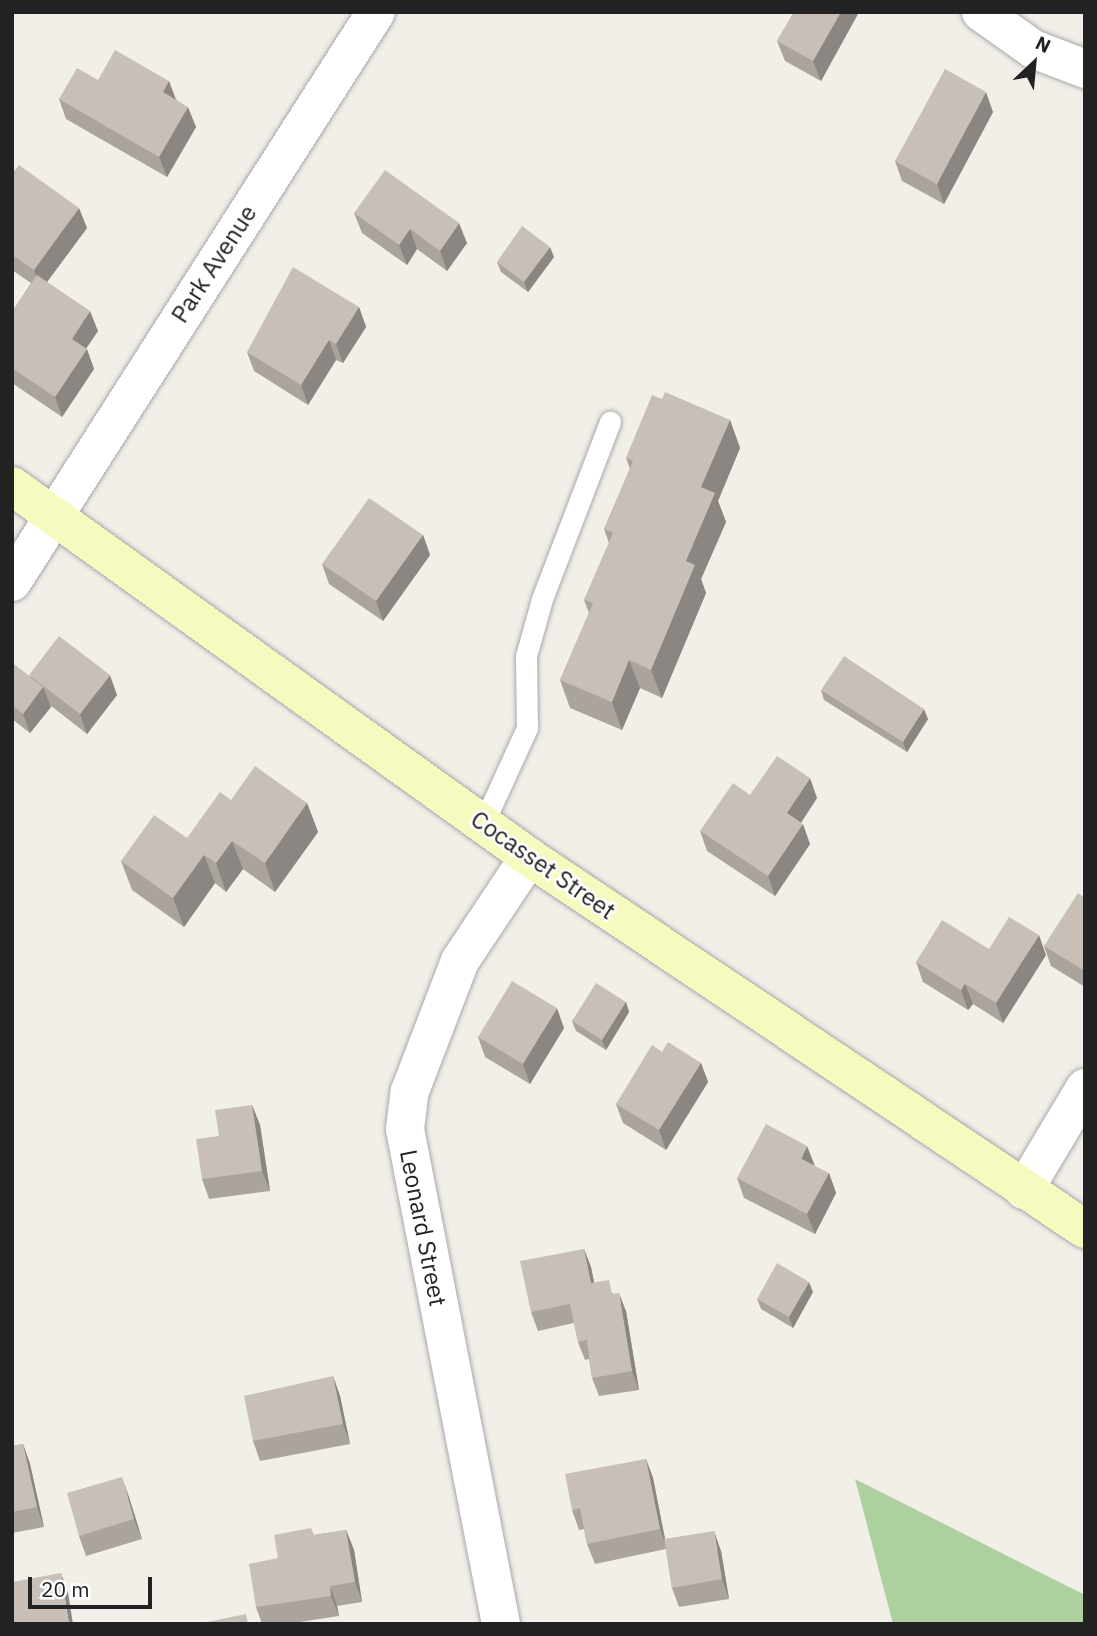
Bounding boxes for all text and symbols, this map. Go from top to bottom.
north arrow [999,28,1069,98]
text: N [1032,30,1055,58]
street label: Park Avenue [165,200,263,328]
street label: Cocasset Street [465,805,621,925]
street label: Leonard Street [394,1147,452,1309]
scale bar [32,1562,156,1606]
text: 20 m [41,1575,90,1603]

